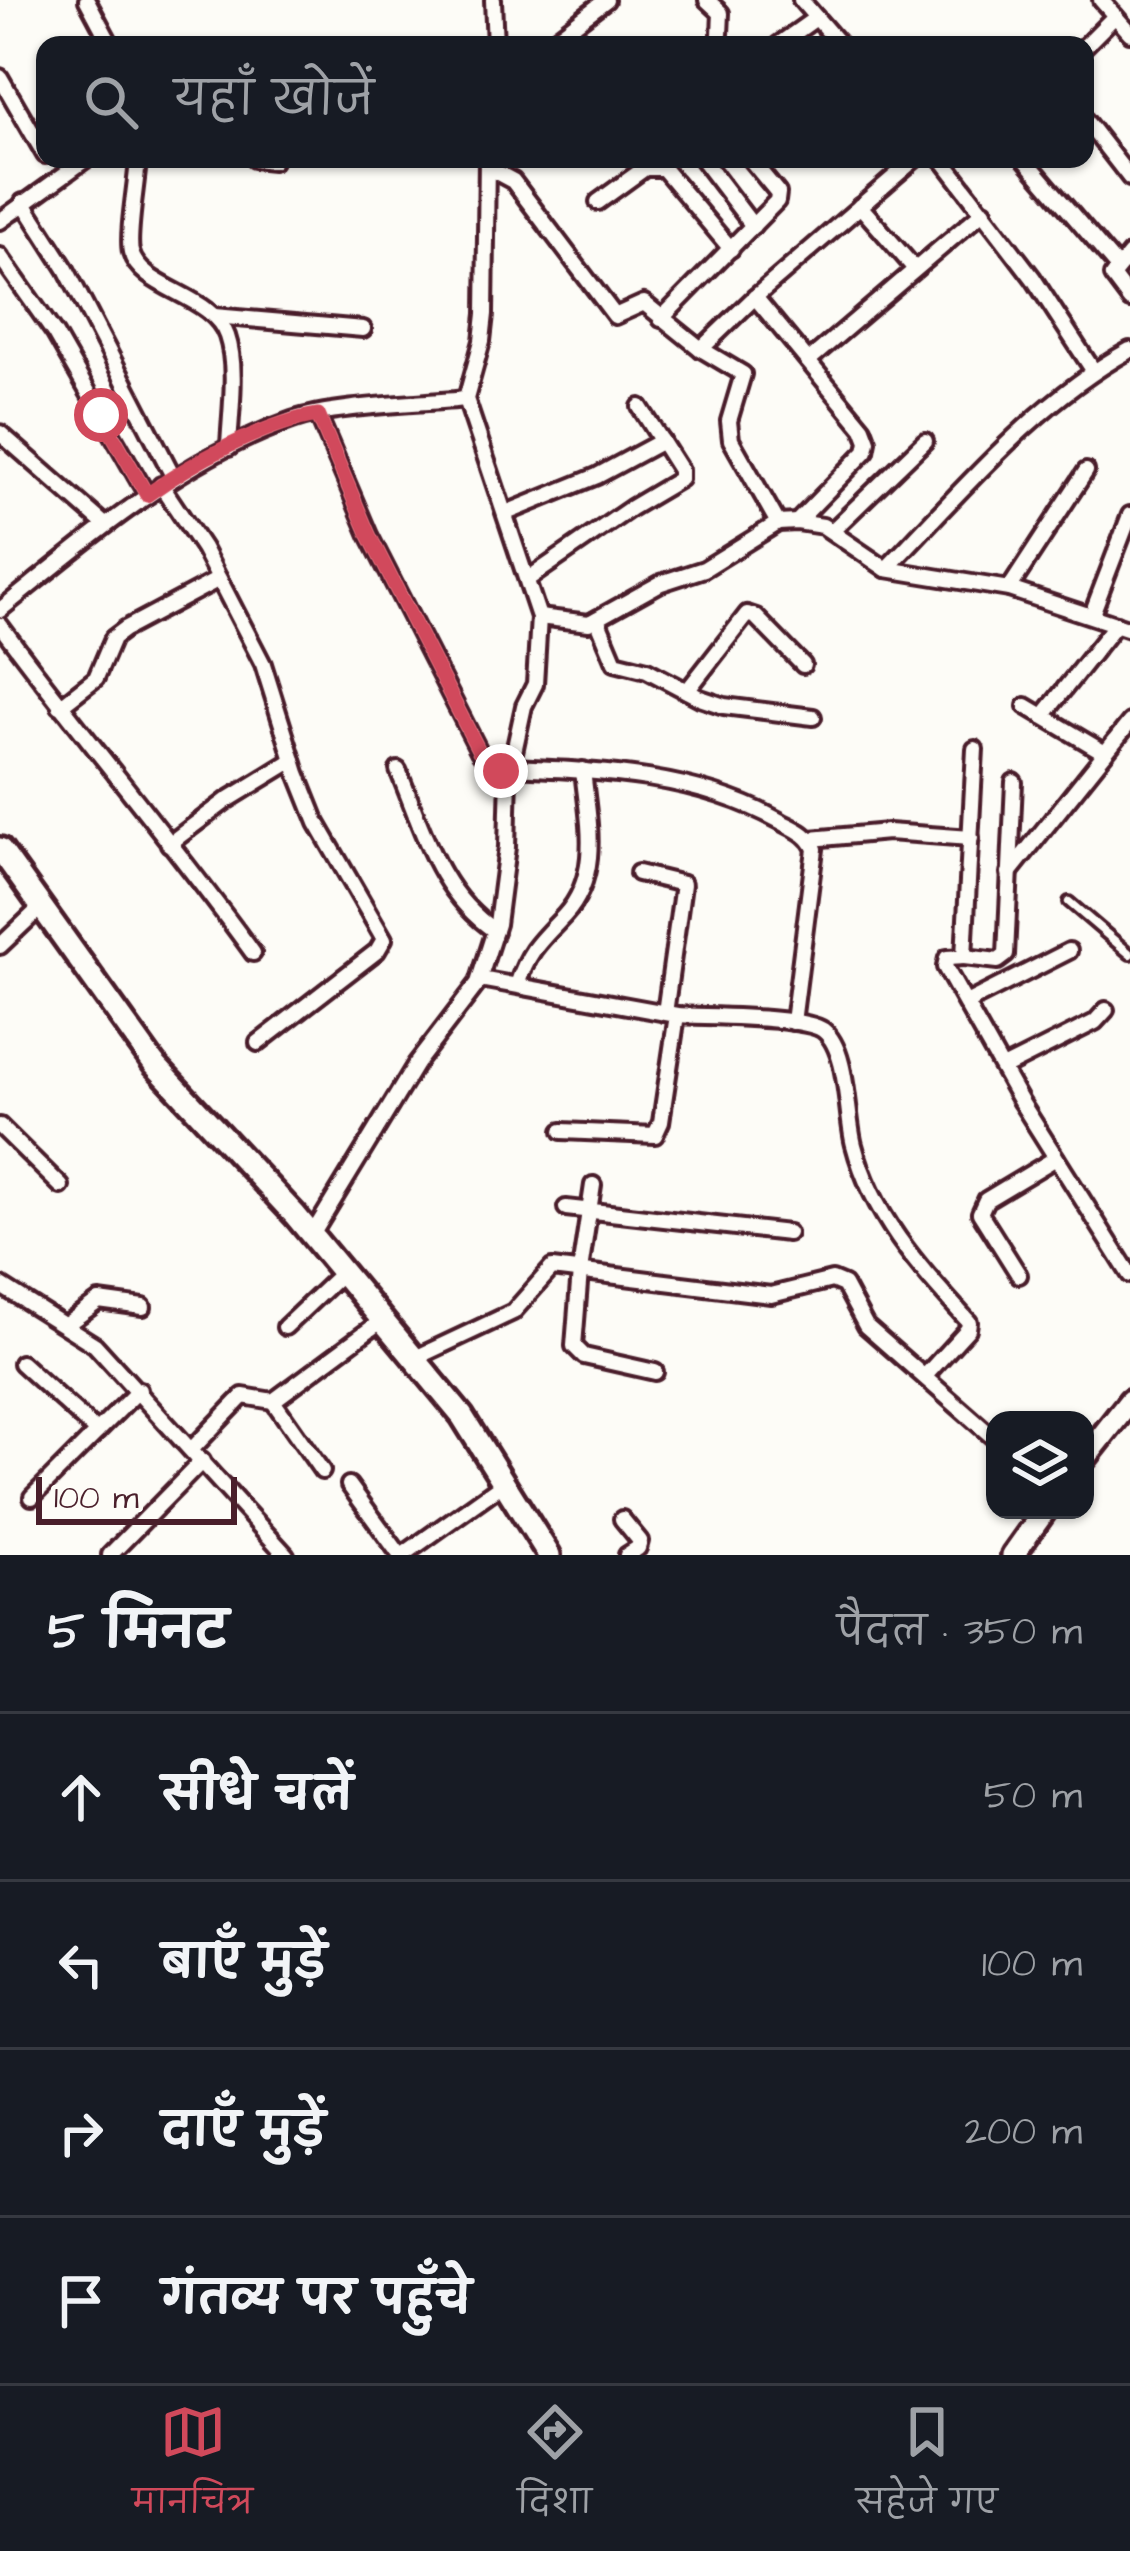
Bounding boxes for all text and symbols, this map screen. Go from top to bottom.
search box [36,36,1094,168]
icon: search [78,69,144,135]
text: यहाँ खोजें [174,70,374,132]
route start [74,388,128,442]
route end [474,744,528,798]
map controls [986,1411,1094,1519]
button: layers [986,1411,1094,1519]
scale bar [36,1471,237,1524]
text: 100 m [54,1475,139,1521]
text: 5 मिनट [48,1597,228,1668]
text: पैदल · 350 m [837,1606,1082,1660]
icon: ahead [48,1764,114,1830]
text: सीधे चलें [162,1765,353,1827]
text: 50 m [984,1770,1082,1824]
icon: left [48,1932,114,1998]
text: बाएँ मुड़ें [162,1933,327,1995]
text: 100 m [982,1938,1082,1992]
icon: right [48,2100,114,2166]
text: दाएँ मुड़ें [162,2101,325,2163]
text: 200 m [965,2106,1082,2160]
icon: arrive [48,2268,114,2334]
text: गंतव्य पर पहुँचे [162,2269,472,2331]
tab: मानचित्र [132,2399,253,2538]
tab: दिशा [517,2399,592,2538]
tab: सहेजे गए [856,2399,998,2538]

